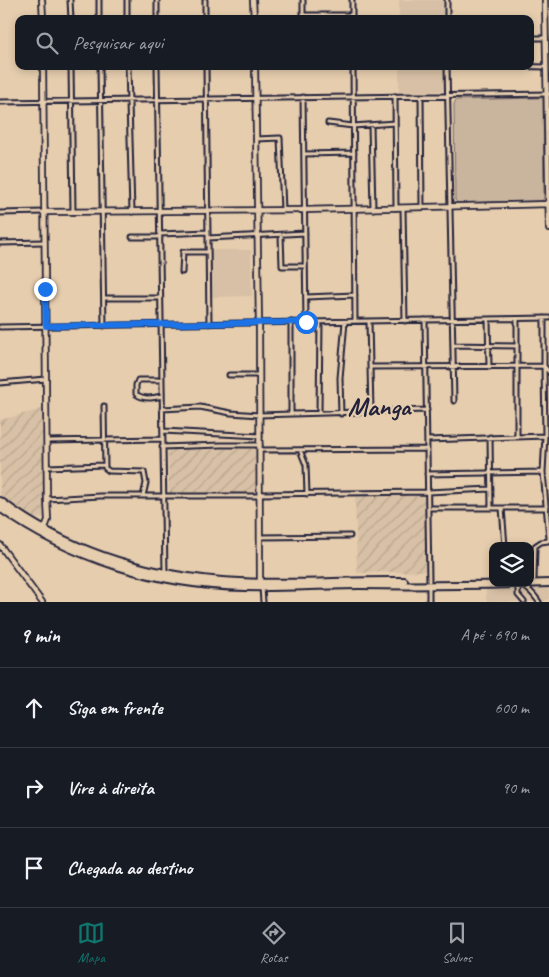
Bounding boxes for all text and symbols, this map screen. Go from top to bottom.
search box [15,15,534,70]
icon: search [33,29,61,57]
text: Pesquisar aqui [73,31,163,55]
route end [34,278,57,301]
route start [295,311,318,334]
district label: Manga [348,390,413,423]
map controls [489,542,534,587]
button: layers [489,542,534,587]
text: 9 min [20,622,60,648]
text: A pé · 690 m [461,625,529,645]
icon: ahead [20,694,48,722]
text: Siga em frente [67,696,163,720]
text: 600 m [495,698,529,718]
icon: right [20,774,48,802]
text: Vire à direita [67,776,154,800]
text: 90 m [502,778,529,798]
icon: arrive [20,854,48,882]
text: Chegada ao destino [67,856,193,880]
tab: Mapa [77,919,105,966]
tab: Rotas [260,919,288,966]
tab: Salvos [442,919,472,966]

